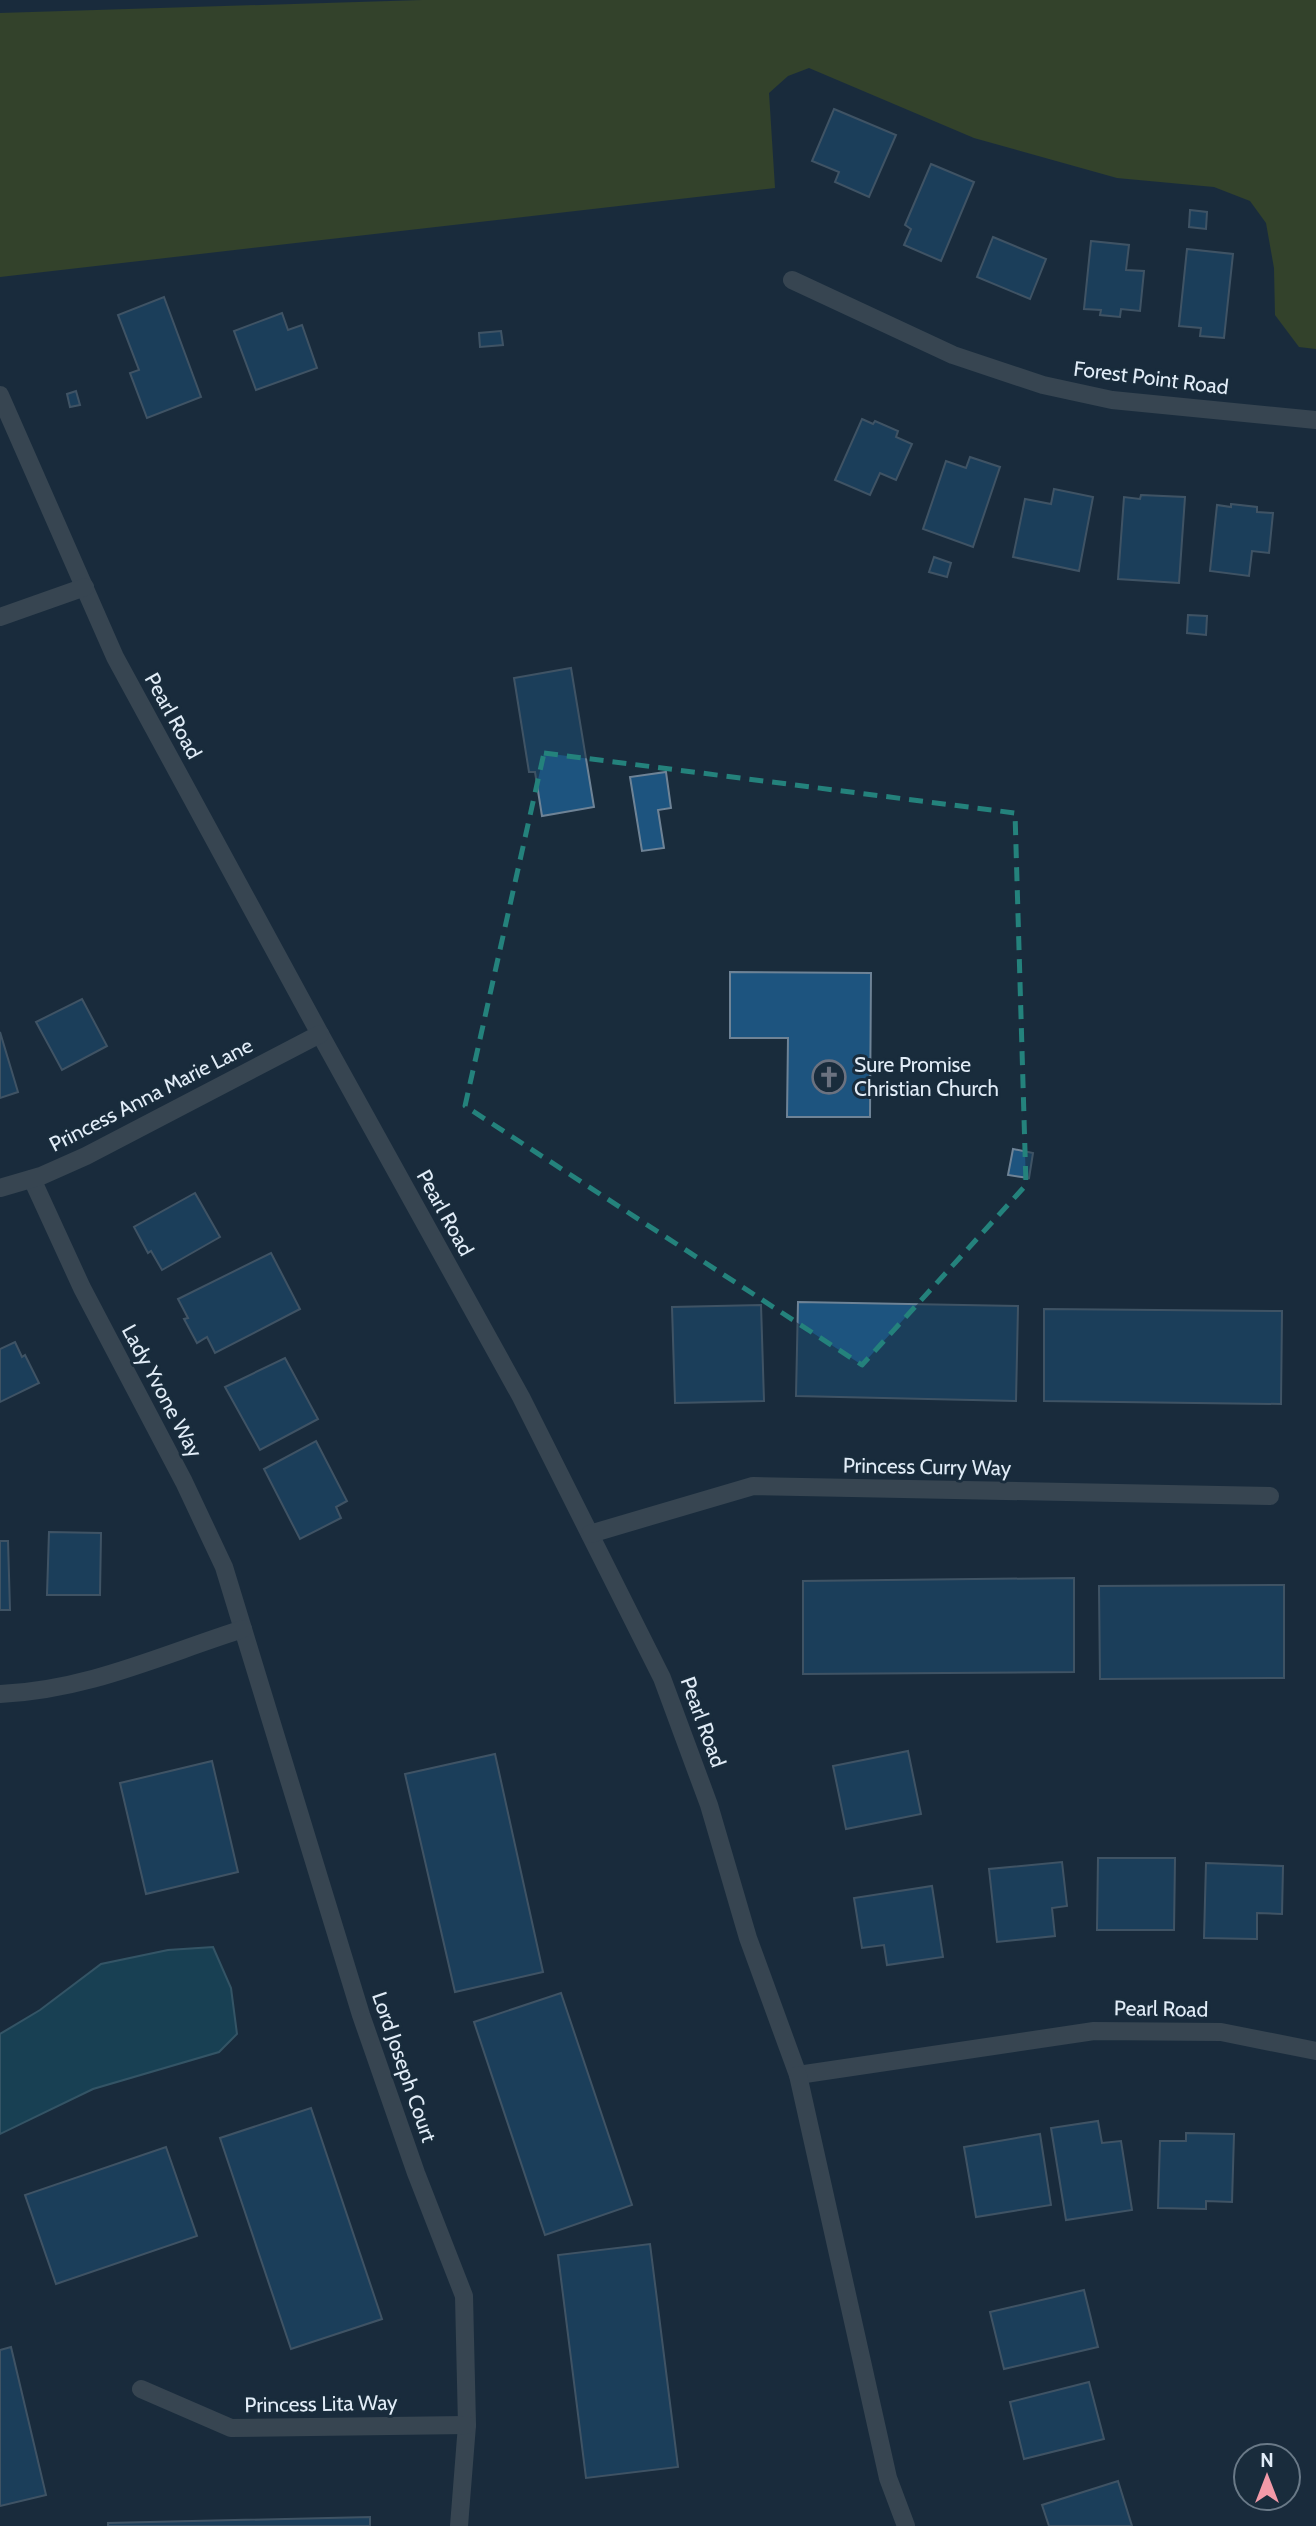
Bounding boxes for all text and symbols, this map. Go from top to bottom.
street label: Forest Point Road [1072,356,1230,399]
street label: Pearl Road [140,668,207,763]
street label: Princess Anna Marie Lane [45,1032,257,1157]
place label: Sure Promise Christian Church [854,1052,999,1101]
church icon: Sure Promise Christian Church [810,1058,848,1096]
street label: Pearl Road [412,1165,479,1260]
street label: Lady Yvone Way [117,1320,208,1462]
street label: Princess Curry Way [843,1453,1012,1480]
street label: Pearl Road [676,1673,731,1770]
street label: Lord Joseph Court [367,1988,442,2145]
street label: Pearl Road [1114,1995,1208,2022]
street label: Princess Lita Way [244,2390,398,2417]
north arrow [1232,2442,1302,2512]
text: N [1260,2449,1274,2472]

